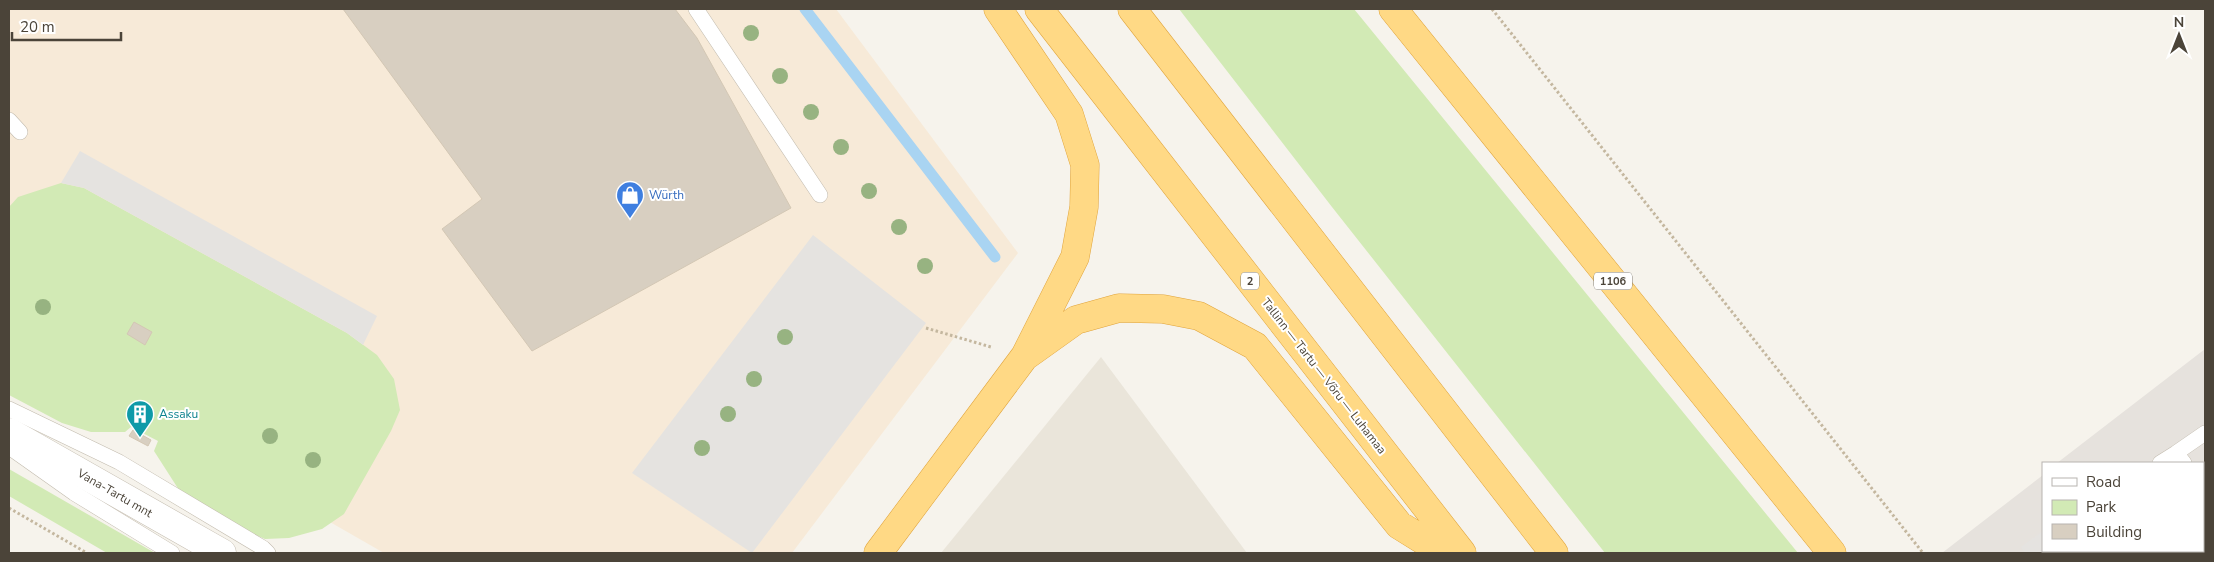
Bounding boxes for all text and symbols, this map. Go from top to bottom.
scale bar [12,10,121,42]
north arrow [2154,10,2204,60]
text: N [2174,13,2184,32]
text: 20 m [20,17,55,37]
shop icon: Würth [615,180,645,219]
place label: Würth [649,187,684,203]
road number: 2 [1241,272,1259,290]
road number: 1106 [1594,272,1632,290]
street label: Tallinn — Tartu — Võru — Luhamaa [1258,295,1390,457]
building icon: Assaku [125,399,155,438]
place label: Assaku [159,406,198,422]
legend [2042,462,2204,552]
street label: Vana-Tartu mnt [74,465,156,521]
text: Road [2086,472,2121,492]
text: Park [2086,497,2116,517]
text: Building [2086,522,2142,542]

